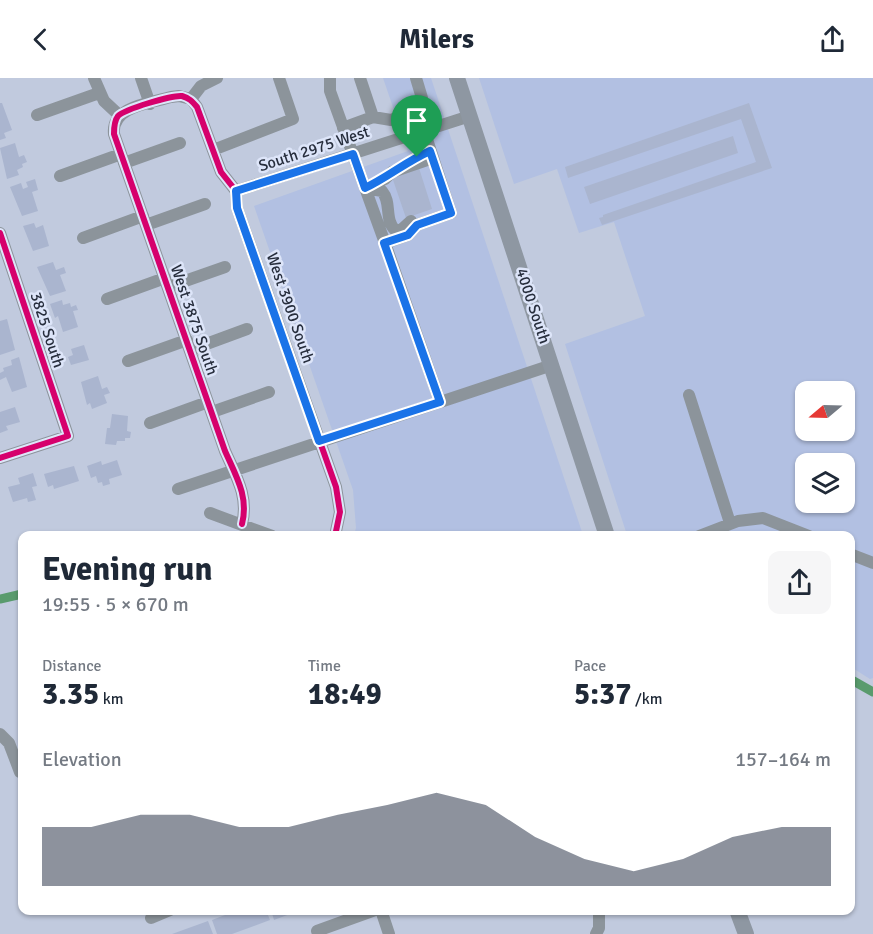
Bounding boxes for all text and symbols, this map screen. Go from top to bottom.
icon: back [24,23,57,56]
text: Milers [399,23,474,56]
icon: share [816,23,849,56]
pin [391,95,442,157]
icon: arrive [400,104,433,137]
street label: South 2975 West [256,122,372,176]
street label: West 3900 South [262,250,318,366]
street label: West 3875 South [166,262,222,378]
street label: 4000 South [511,266,555,346]
street label: 3825 South [25,290,69,370]
north arrow [795,381,855,441]
map controls [795,381,855,513]
button: layers [795,453,855,513]
text: Evening run [42,549,212,590]
button: share [768,551,831,614]
text: 19:55 · 5 × 670 m [42,592,189,617]
text: Distance [42,656,102,676]
text: Time [308,656,341,676]
text: Pace [574,656,606,676]
text: 3.35 [42,676,99,713]
text: 18:49 [308,676,382,713]
text: 5:37 [574,676,631,713]
text: km [99,689,124,709]
text: /km [631,689,663,709]
text: Elevation [42,747,122,772]
text: 157–164 m [735,747,831,772]

